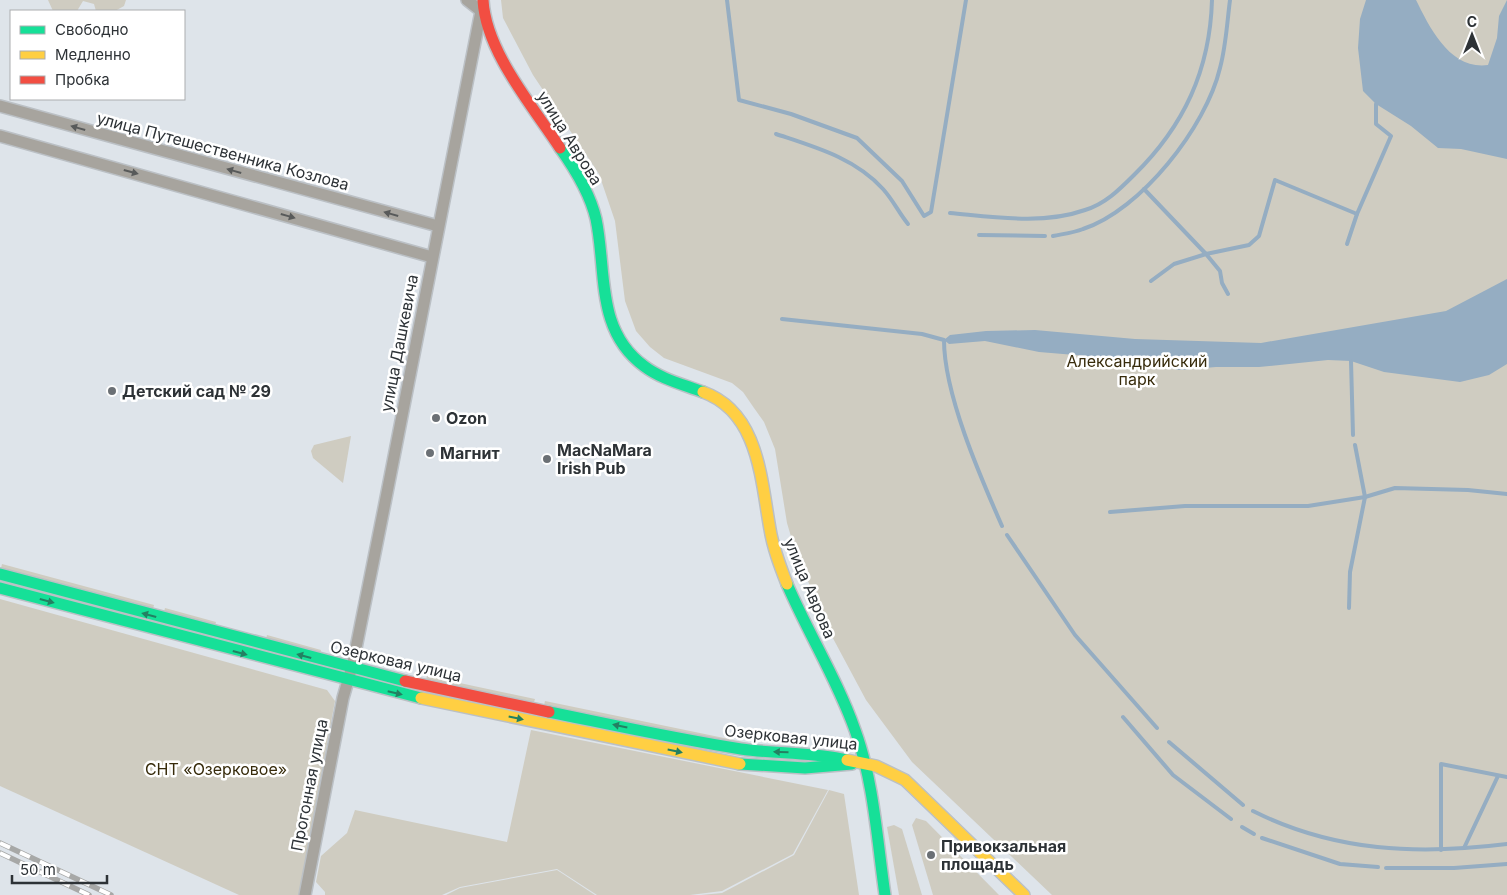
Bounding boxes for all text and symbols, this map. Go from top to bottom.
legend [10,10,185,100]
north arrow [1447,10,1497,60]
text: С [1467,13,1477,30]
text: Свободно [55,20,129,39]
text: Медленно [55,45,131,64]
text: Пробка [55,70,110,89]
street label: улица Аврова [533,87,607,189]
street label: улица Путешественника Козлова [95,108,351,194]
one-way arrow [70,123,85,131]
one-way arrow [227,167,242,175]
one-way arrow [124,169,139,177]
one-way arrow [383,209,398,217]
one-way arrow [281,212,296,220]
street label: улица Дашкевича [376,273,422,413]
park label: Александрийский парк [1066,351,1208,389]
place label: Детский сад № 29 [122,381,271,401]
marker: Детский сад № 29 [106,385,118,397]
place label: Ozon [446,408,487,428]
marker: Ozon [430,412,442,424]
place label: MacNaMara Irish Pub [557,440,652,478]
place label: Магнит [440,443,500,463]
marker: Магнит [424,447,436,459]
marker: MacNaMara Irish Pub [541,453,553,465]
street label: улица Аврова [780,535,840,641]
one-way arrow [40,597,55,605]
one-way arrow [141,610,156,618]
street label: Озерковая улица [328,636,464,686]
one-way arrow [233,650,248,658]
one-way arrow [297,652,312,660]
one-way arrow [387,689,402,697]
one-way arrow [508,715,524,723]
street label: Прогонная улица [286,717,332,853]
street label: Озерковая улица [723,720,859,754]
one-way arrow [613,722,628,730]
one-way arrow [667,747,682,755]
one-way arrow [772,748,788,756]
park label: СНТ «Озерковое» [145,759,287,779]
place label: Привокзальная площадь [941,836,1066,874]
marker: Привокзальная площадь [925,849,937,861]
scale bar [12,852,108,884]
text: 50 m [20,860,56,879]

